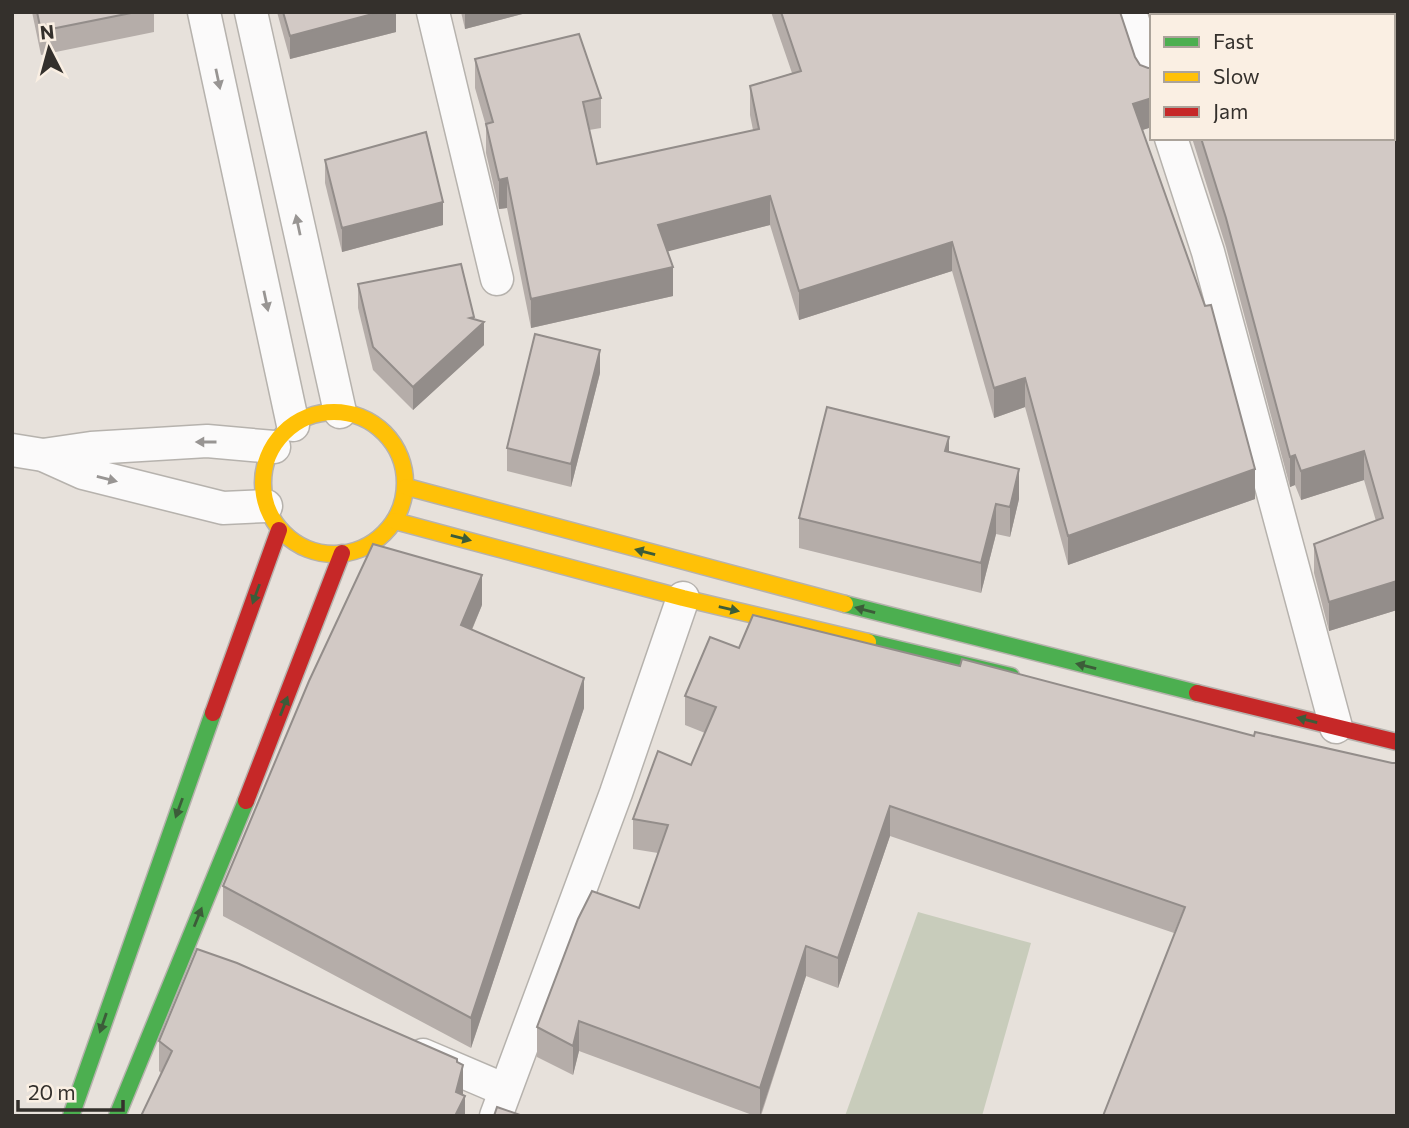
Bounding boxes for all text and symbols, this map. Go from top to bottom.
north arrow [14,14,84,84]
legend [1150,14,1395,140]
text: N [39,19,55,44]
text: Fast [1213,28,1254,53]
text: Slow [1213,63,1260,88]
one-way arrow [213,68,224,90]
text: Jam [1213,98,1248,123]
one-way arrow [293,214,304,236]
one-way arrow [261,290,272,312]
one-way arrow [194,436,216,448]
one-way arrow [96,474,118,485]
one-way arrow [451,533,473,544]
one-way arrow [634,546,656,557]
one-way arrow [250,584,261,605]
one-way arrow [718,604,740,615]
one-way arrow [854,604,876,615]
one-way arrow [1075,660,1097,671]
one-way arrow [278,695,289,716]
one-way arrow [1296,714,1318,725]
one-way arrow [173,798,184,819]
one-way arrow [193,906,204,927]
one-way arrow [97,1012,108,1033]
scale bar [18,1068,122,1112]
text: 20 m [28,1079,76,1104]

